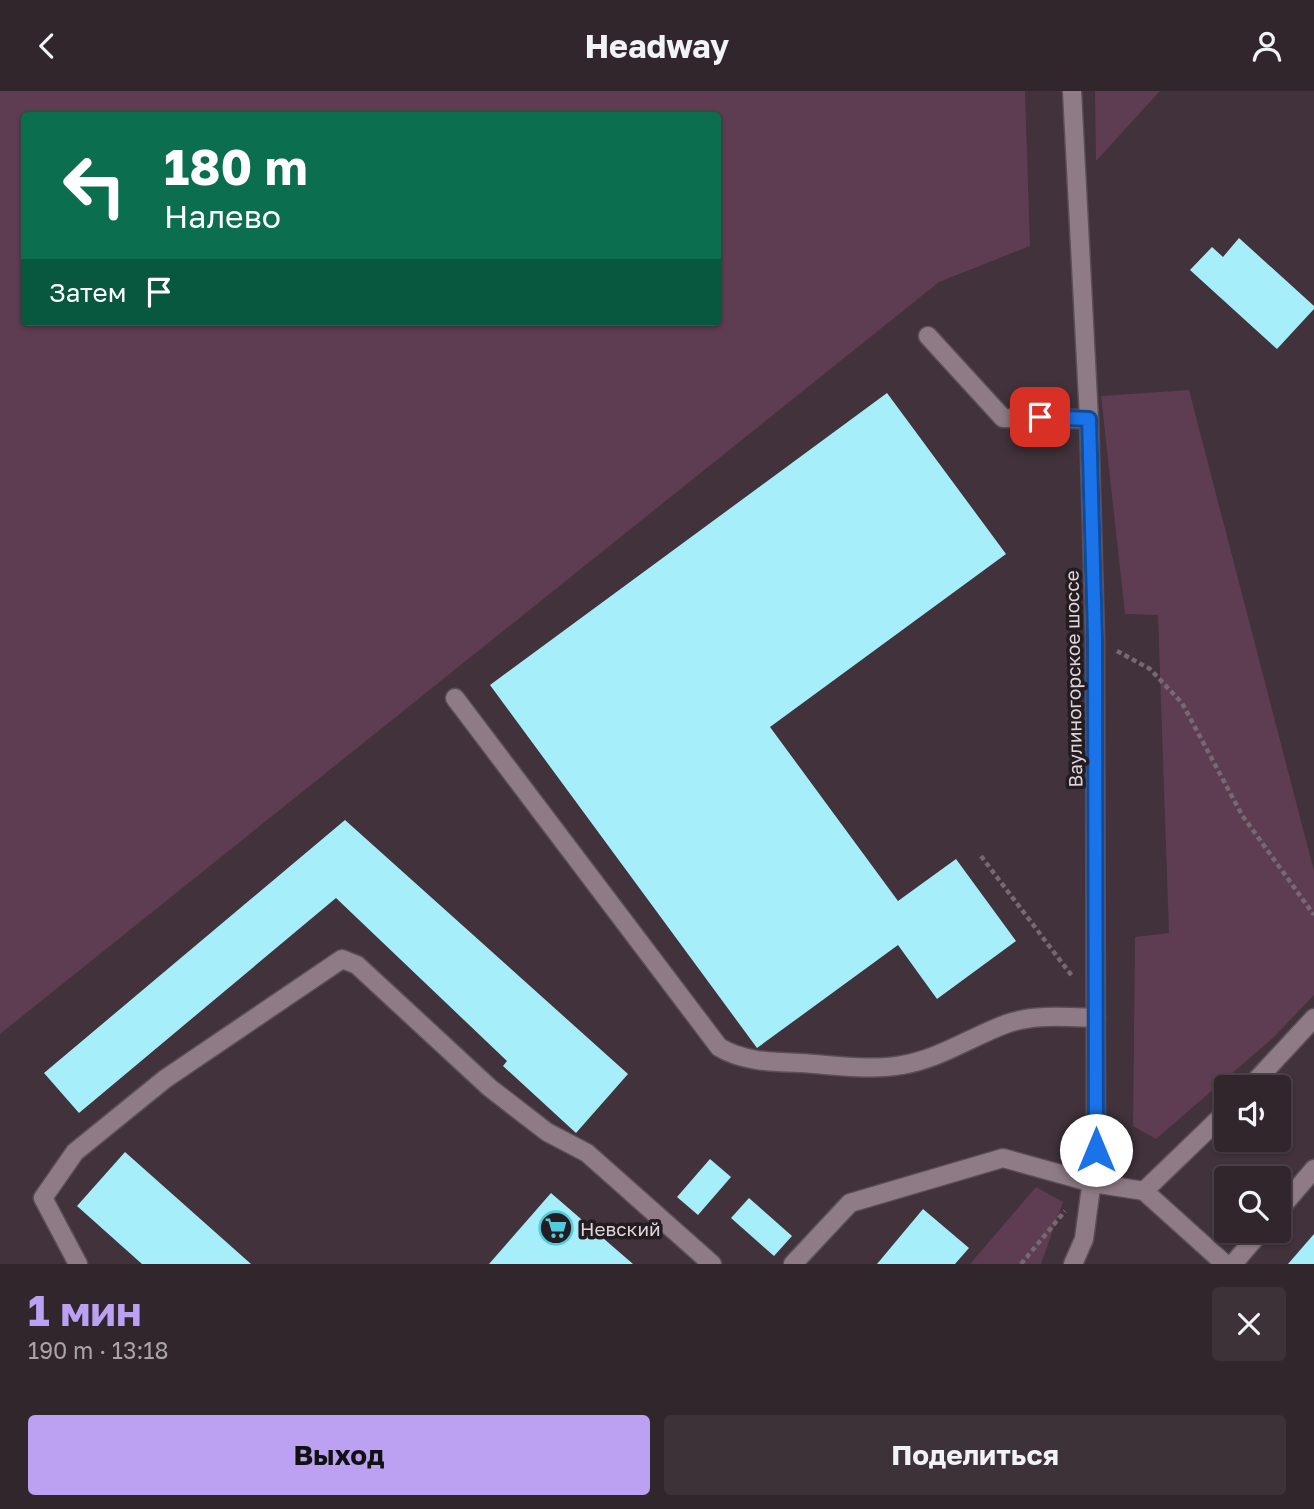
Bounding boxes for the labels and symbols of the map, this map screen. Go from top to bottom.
pin [1010,387,1070,447]
street label: Ваулиногорское шоссе [1060,570,1086,788]
position arrow [1059,1113,1133,1187]
supermarket icon: Невский [537,1209,575,1247]
place label: Невский [580,1217,661,1240]

